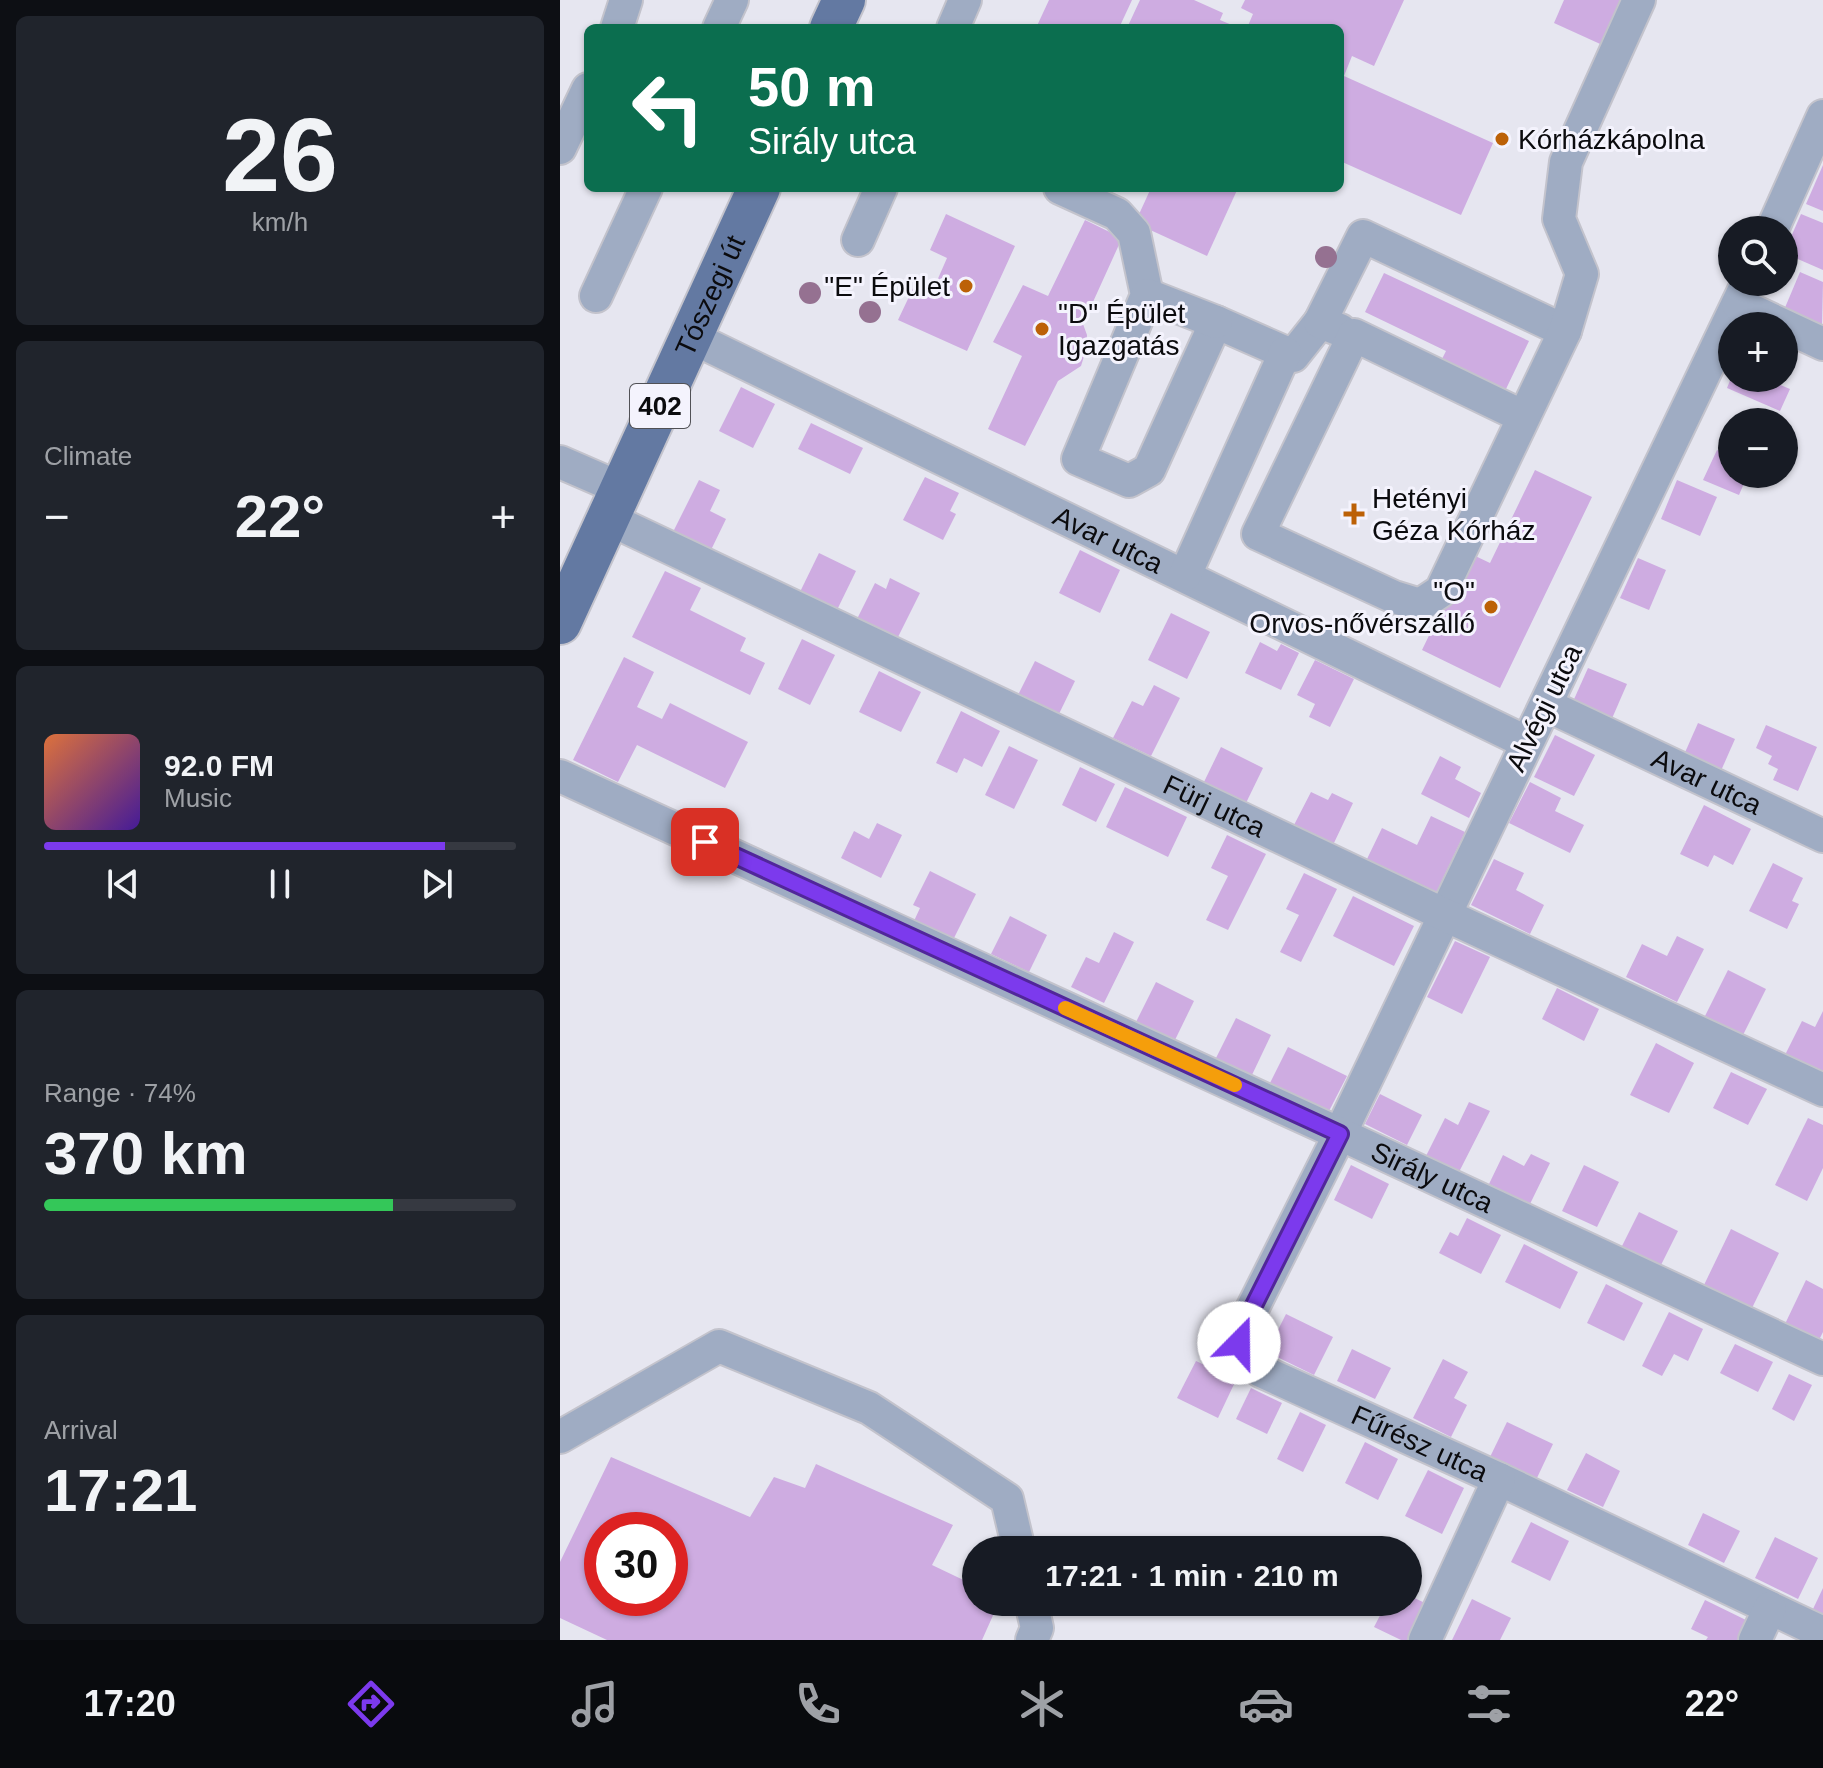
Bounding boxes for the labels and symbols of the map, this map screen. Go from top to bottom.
place label: Kórházkápolna [1518,124,1705,155]
marker: Kórházkápolna [1493,130,1511,148]
street label: Tószegi út [669,230,751,361]
place label: "E" Épület [824,271,950,302]
marker: "E" Épület [957,277,975,295]
place label: "D" Épület Igazgatás [1058,298,1185,361]
marker: "D" Épület Igazgatás [1033,320,1051,338]
road number: 402 [630,384,690,428]
place label: Hetényi Géza Kórház [1372,483,1535,546]
street label: Avar utca [1049,500,1169,579]
marker: Hetényi Géza Kórház [1343,503,1365,525]
place label: "O" Orvos-nővérszálló [1249,576,1475,639]
marker: "O" Orvos-nővérszálló [1482,598,1500,616]
street label: Alvégi utca [1500,639,1588,776]
street label: Avar utca [1647,742,1767,820]
street label: Fürj utca [1159,768,1271,843]
pin [671,808,739,876]
street label: Sirály utca [1366,1135,1498,1219]
position arrow [1197,1301,1281,1385]
street label: Fűrész utca [1347,1399,1493,1488]
speed limit sign: 30 [584,1512,688,1616]

